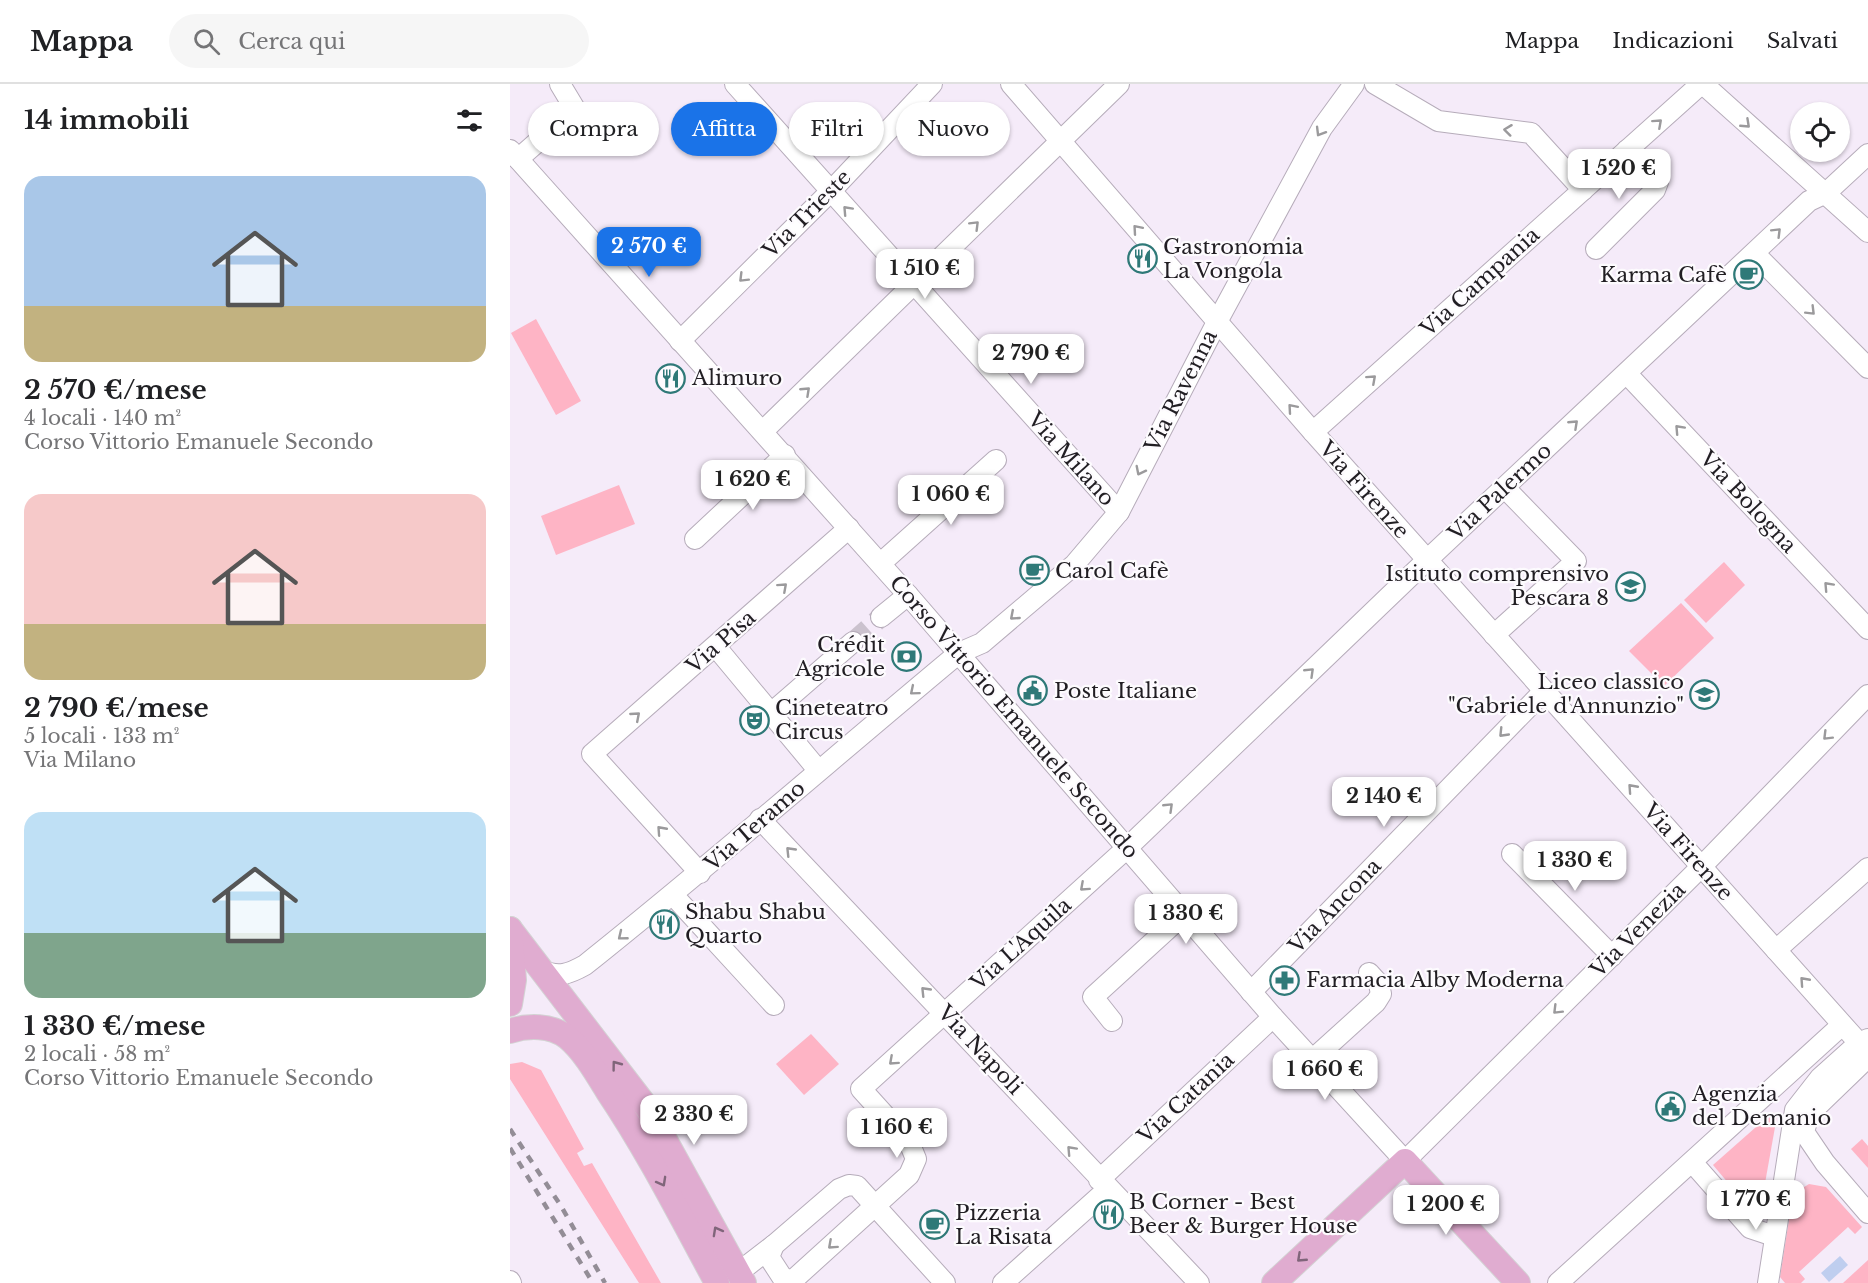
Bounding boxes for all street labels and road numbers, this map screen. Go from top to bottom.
street label: Via Trieste [757,164,857,264]
street label: Via Campania [1414,222,1545,343]
street label: Via Ravenna [1139,325,1223,457]
street label: Via Milano [1021,406,1120,511]
street label: Via Firenze [1313,435,1415,544]
street label: Via Palermo [1442,438,1557,547]
street label: Via Bologna [1693,445,1802,559]
street label: Corso Vittorio Emanuele Secondo [884,570,1144,864]
street label: Via Pisa [680,605,761,680]
street label: Via Teramo [699,775,811,877]
street label: Via Firenze [1637,797,1739,906]
street label: Via Ancona [1283,853,1387,960]
street label: Via Venezia [1584,877,1691,984]
street label: Via L'Aquila [965,892,1077,997]
street label: Via Napoli [931,999,1028,1100]
street label: Via Catania [1132,1047,1240,1150]

